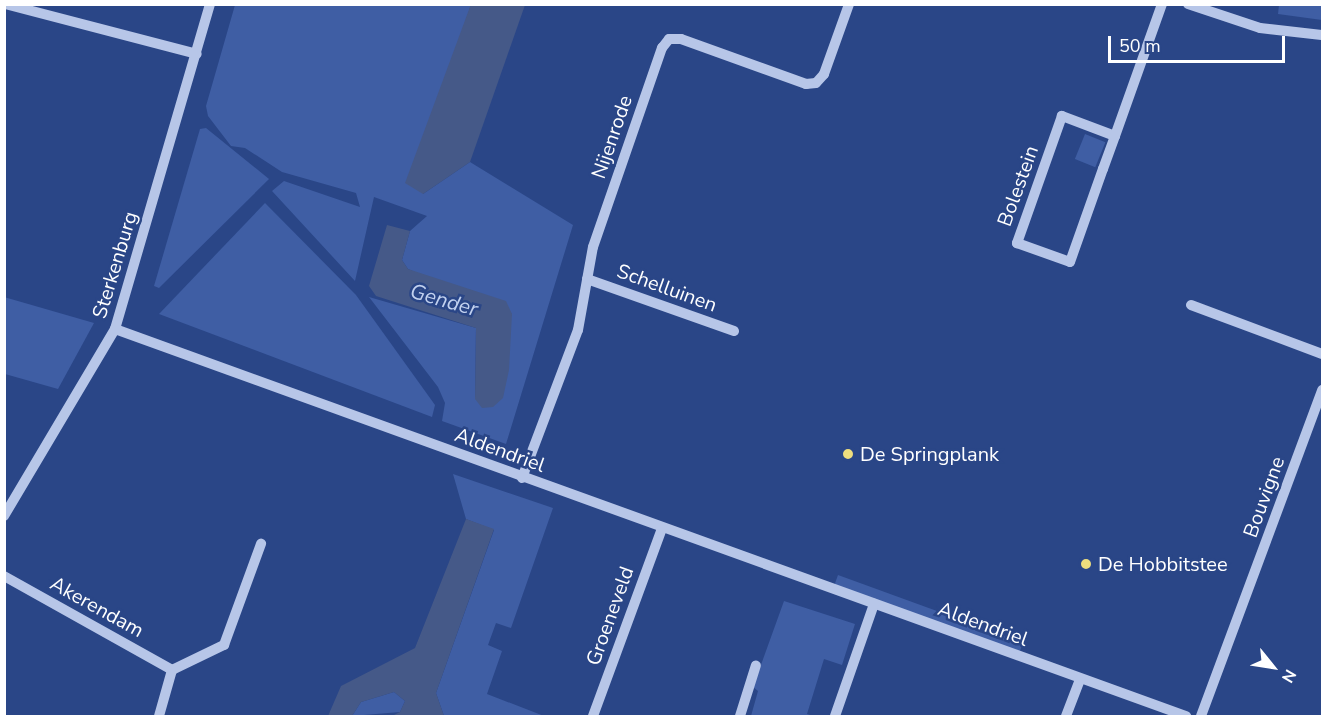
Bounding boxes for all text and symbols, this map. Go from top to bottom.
scale bar [1111,24,1288,62]
text: 50 m [1119,34,1161,58]
street label: Nijenrode [587,92,637,182]
street label: Bolestein [992,142,1044,230]
street label: Sterkenburg [87,209,143,321]
street label: Schelluinen [614,259,720,317]
water label: Gender [407,278,481,322]
street label: Aldendriel [452,423,548,477]
place label: De Springplank [860,442,999,466]
marker: De Springplank [841,447,855,461]
street label: Bouvigne [1238,453,1290,541]
place label: De Hobbitstee [1098,552,1228,576]
marker: De Hobbitstee [1079,557,1093,571]
street label: Groeneveld [581,563,639,669]
street label: Akerendam [46,571,148,643]
street label: Aldendriel [935,597,1031,651]
north arrow [1243,637,1303,697]
text: N [1276,665,1301,687]

